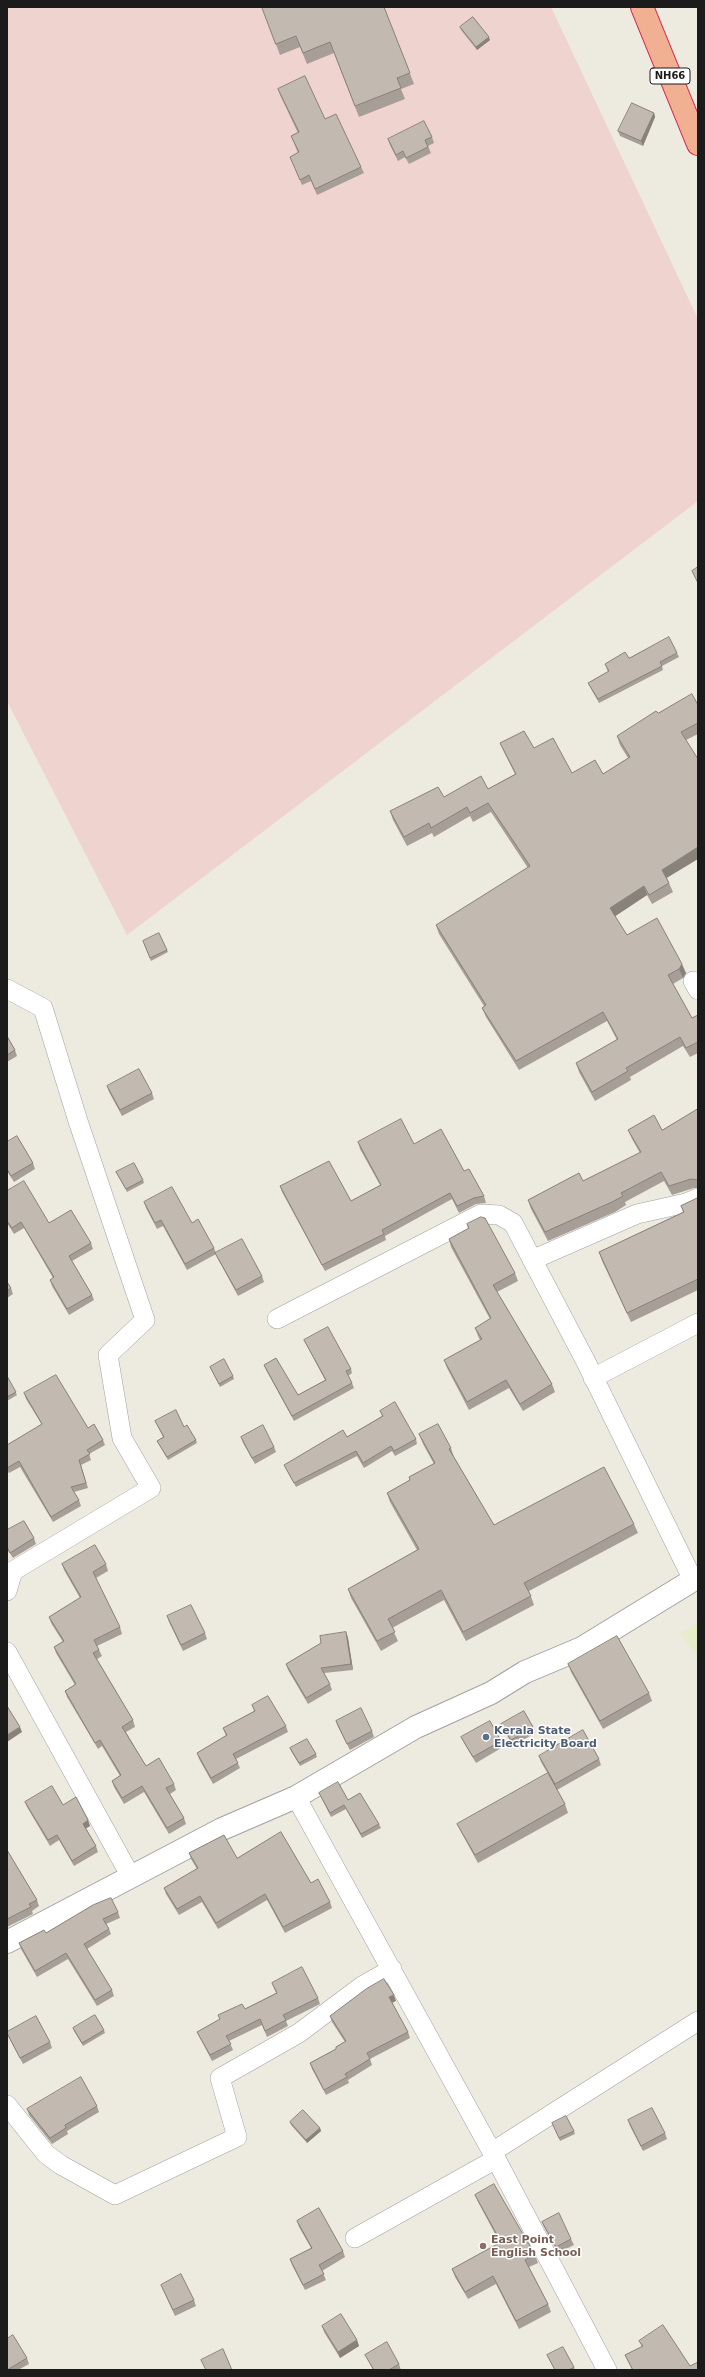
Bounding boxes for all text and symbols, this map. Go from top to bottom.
road number: NH66 [650,68,690,84]
place label: Kerala State Electricity Board [494,1724,597,1750]
marker: Kerala State Electricity Board [481,1732,491,1742]
place label: East Point English School [491,2233,581,2259]
marker: East Point English School [478,2241,488,2251]

